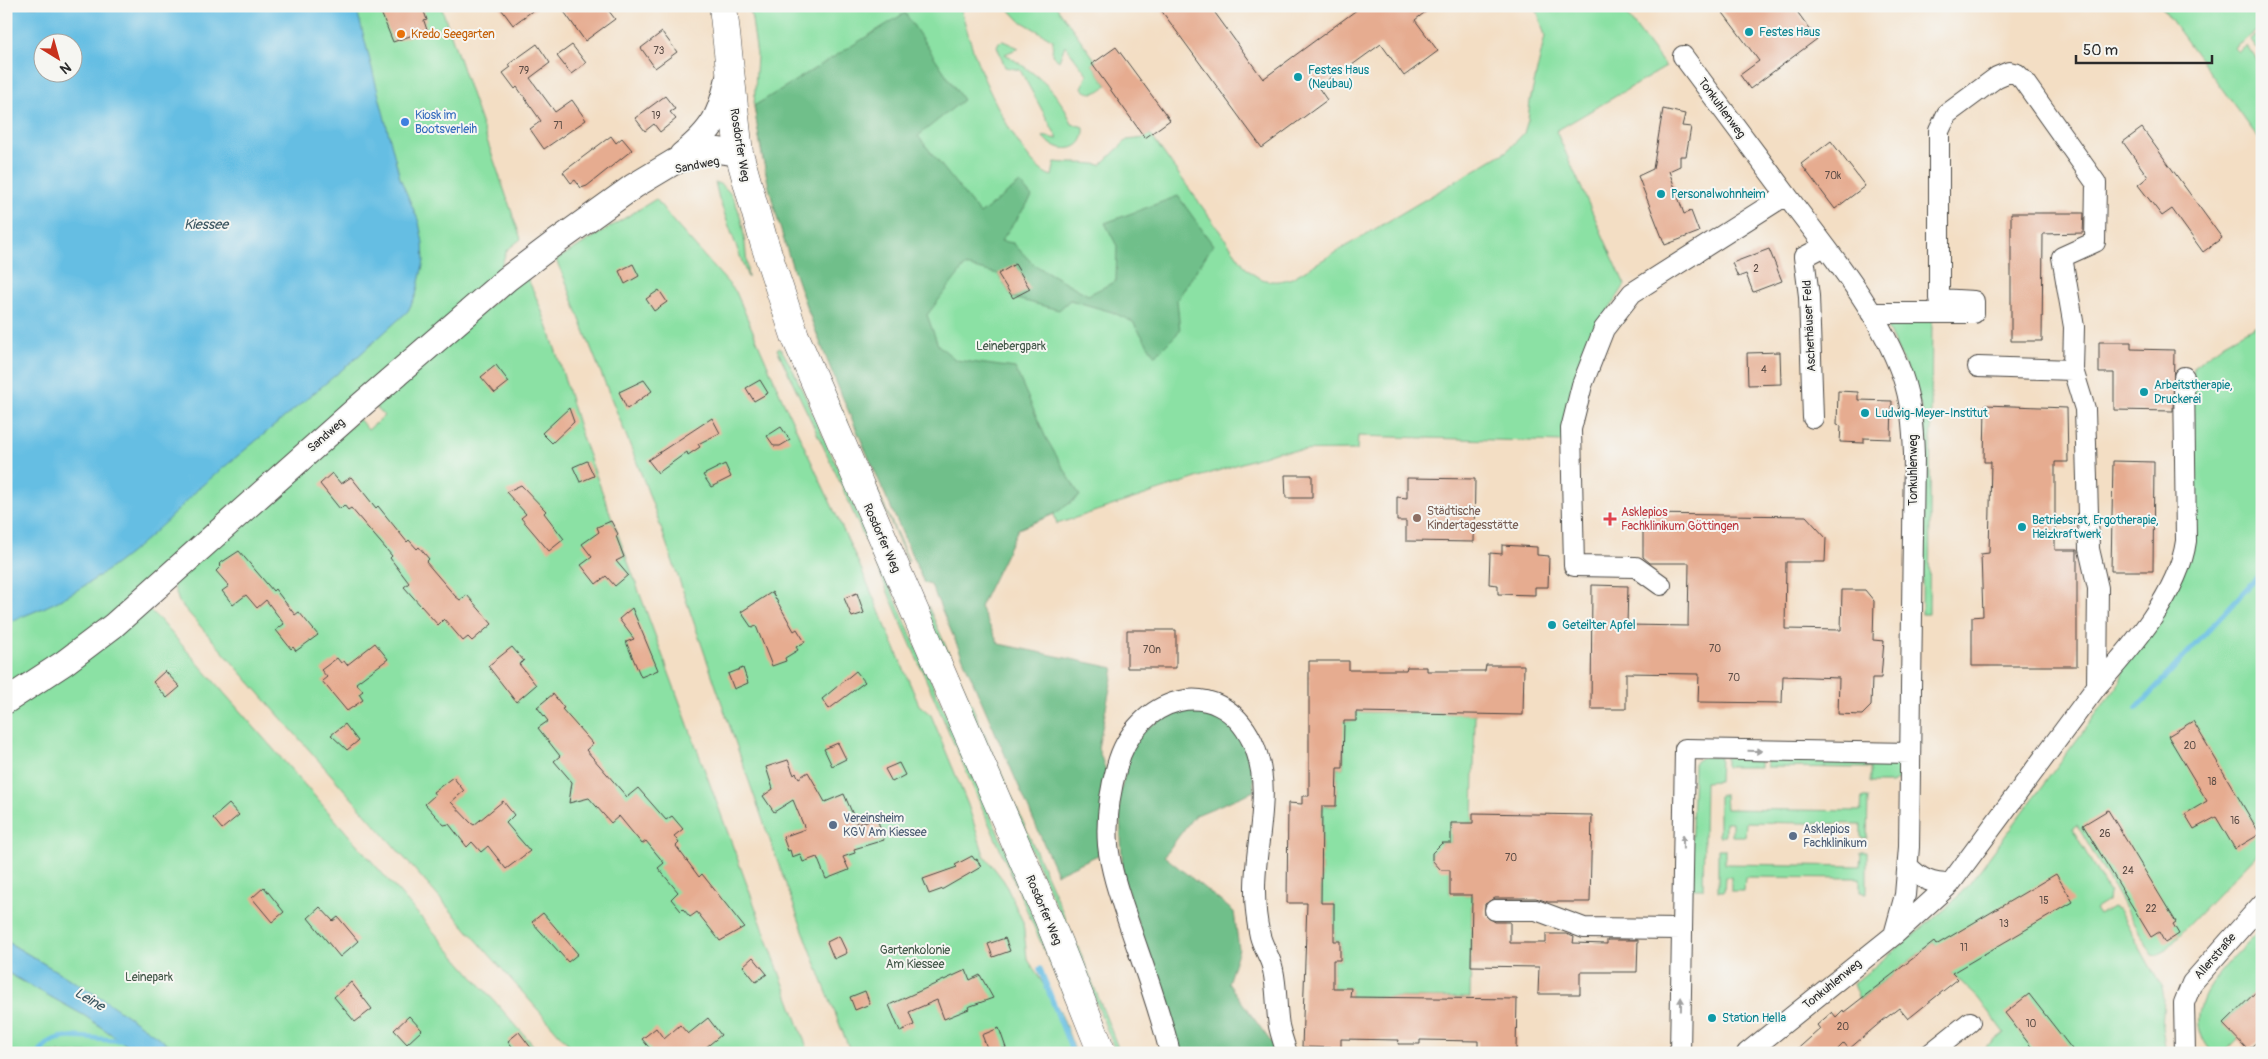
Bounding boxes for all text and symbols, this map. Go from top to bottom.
place label: Festes Haus [1759,25,1821,40]
marker: Festes Haus [1743,26,1755,38]
place label: Kredo Seegarten [411,27,495,42]
marker: Kredo Seegarten [395,28,407,40]
north arrow [32,32,82,82]
scale bar [2076,32,2212,64]
text: 50 m [2083,41,2118,60]
house number: 73 [654,45,665,57]
text: N [57,58,74,78]
place label: Festes Haus (Neubau) [1308,63,1370,92]
house number: 79 [519,65,529,77]
marker: Festes Haus (Neubau) [1292,71,1304,83]
street label: Tonkuhlenweg [1695,75,1749,142]
street label: Rosdorfer Weg [726,107,753,183]
place label: Kiosk im Bootsverleih [415,108,477,137]
house number: 19 [651,110,661,122]
marker: Kiosk im Bootsverleih [399,116,411,128]
house number: 71 [553,120,563,132]
street label: Sandweg [674,154,721,177]
house number: 70k [1825,170,1842,182]
place label: Personalwohnheim [1671,187,1766,202]
marker: Personalwohnheim [1655,188,1667,200]
water label: Kiessee [184,216,230,233]
house number: 2 [1753,263,1759,275]
street label: Ascherhäuser Feld [1800,279,1819,372]
park label: Leinebergpark [976,339,1046,354]
house number: 4 [1761,364,1767,376]
place label: Arbeitstherapie, Druckerei [2154,378,2233,407]
marker: Arbeitstherapie, Druckerei [2138,386,2150,398]
place label: Ludwig-Meyer-Institut [1875,406,1988,421]
marker: Ludwig-Meyer-Institut [1859,407,1871,419]
street label: Sandweg [304,415,348,456]
street label: Tonkuhlenweg [1906,434,1921,506]
street label: Rosdorfer Weg [860,501,904,575]
place label: Städtische Kindertagesstätte [1427,504,1519,533]
place label: Asklepios Fachklinikum Göttingen [1621,505,1739,534]
marker: Städtische Kindertagesstätte [1411,512,1423,524]
marker: Asklepios Fachklinikum Göttingen [1603,512,1617,526]
place label: Betriebsrat, Ergotherapie, Heizkraftwerk [2032,513,2159,542]
marker: Betriebsrat, Ergotherapie, Heizkraftwerk [2016,521,2028,533]
place label: Geteilter Apfel [1562,618,1636,633]
marker: Geteilter Apfel [1546,619,1558,631]
house number: 70 [1709,643,1721,655]
house number: 70n [1143,644,1161,656]
house number: 70 [1728,672,1740,684]
house number: 20 [2184,740,2196,752]
one-way arrow [1748,747,1764,755]
house number: 18 [2208,776,2216,788]
place label: Vereinsheim KGV Am Kiessee [843,811,927,840]
house number: 16 [2230,815,2240,827]
marker: Vereinsheim KGV Am Kiessee [827,819,839,831]
place label: Asklepios Fachklinikum [1803,822,1867,851]
house number: 26 [2099,828,2111,840]
marker: Asklepios Fachklinikum [1787,830,1799,842]
one-way arrow [1680,833,1688,849]
house number: 70 [1505,852,1517,864]
house number: 24 [2122,865,2134,877]
street label: Rosdorfer Weg [1022,873,1065,947]
house number: 15 [2039,895,2049,907]
house number: 22 [2145,903,2157,915]
house number: 13 [1999,918,2009,930]
street label: Allerstraße [2191,930,2240,982]
house number: 11 [1960,942,1968,954]
park label: Gartenkolonie Am Kiessee [880,943,950,972]
street label: Tonkuhlenweg [1800,956,1865,1013]
park label: Leinepark [125,970,173,985]
water label: Leine [72,984,110,1016]
one-way arrow [1677,996,1685,1012]
place label: Station Hella [1722,1011,1786,1026]
marker: Station Hella [1706,1012,1718,1024]
house number: 10 [2026,1018,2037,1030]
house number: 20 [1837,1021,1849,1033]

